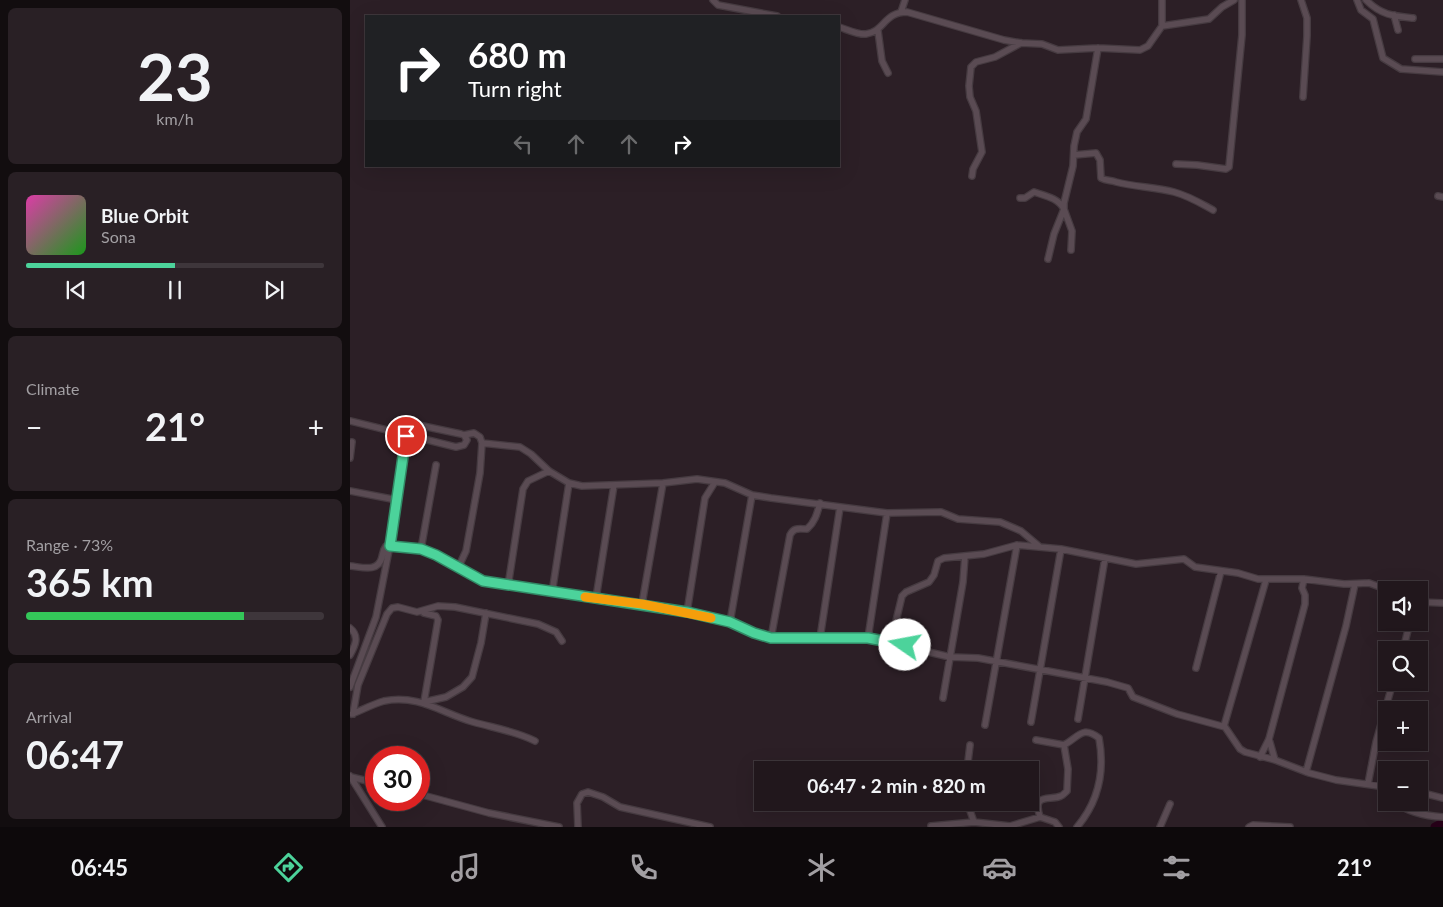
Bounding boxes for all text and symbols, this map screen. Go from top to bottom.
text: 680 m [468,33,567,75]
icon: right [385,35,450,100]
text: 23 [137,37,213,115]
text: Turn right [468,75,562,102]
text: km/h [156,109,194,128]
icon: left [509,130,537,158]
icon: ahead [562,130,590,158]
icon: ahead [615,130,643,158]
icon: right [668,130,696,158]
text: Blue Orbit [101,204,189,227]
text: Sona [101,227,136,246]
icon: previous [62,276,90,304]
icon: pause [161,276,189,304]
icon: next [260,276,288,304]
text: Climate [26,379,79,398]
text: 21° [145,403,205,449]
text: − [26,410,42,444]
text: + [308,410,324,444]
pin [385,415,427,457]
icon: arrive [392,422,420,450]
text: Range · 73% [26,535,113,554]
text: 365 km [26,559,154,605]
map controls [1378,581,1428,811]
button: sound [1378,581,1428,631]
position arrow [878,618,930,670]
button: search [1378,641,1428,691]
button: + [1378,701,1428,751]
text: Arrival [26,707,72,726]
text: 06:47 [26,731,124,777]
speed limit sign: 30 [365,746,430,811]
button: − [1378,761,1428,811]
text: 06:47 · 2 min · 820 m [807,774,986,797]
icon: directions [271,850,306,885]
icon: music [448,850,483,885]
icon: phone [626,850,661,885]
icon: climate [804,850,839,885]
icon: car [982,850,1017,885]
icon: filters [1159,850,1194,885]
text: 06:45 [71,854,128,881]
text: 21° [1337,854,1372,881]

